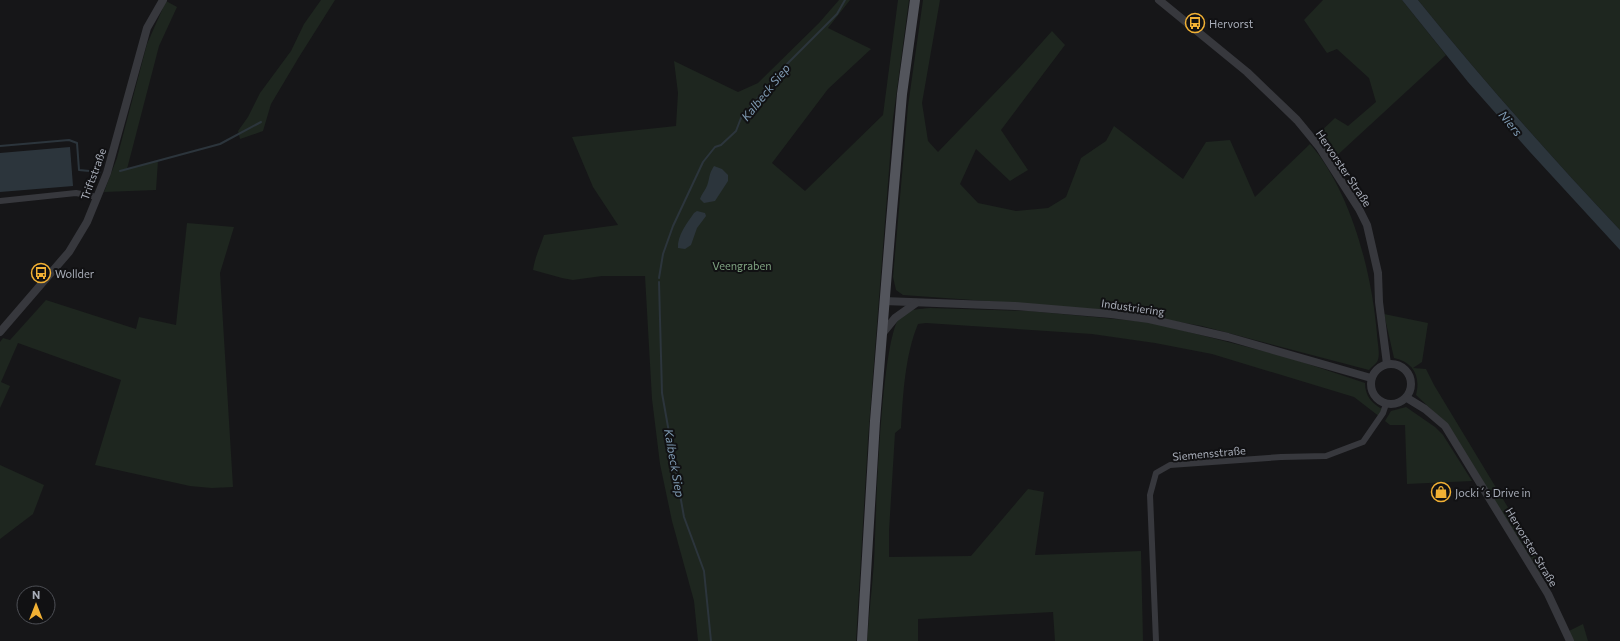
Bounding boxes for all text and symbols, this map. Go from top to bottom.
bus stop icon: Hervorst [1184,12,1206,34]
place label: Hervorst [1209,17,1254,30]
water label: Kalbeck Siep [738,61,792,123]
water label: Niers [1496,108,1526,139]
street label: Hervorster Straße [1314,127,1375,209]
street label: Triftstraße [78,146,108,202]
park label: Veengraben [712,259,772,272]
bus stop icon: Wollder [30,262,52,284]
place label: Wollder [55,267,95,280]
street label: Industriering [1100,296,1166,318]
water label: Kalbeck Siep [662,428,688,498]
street label: Siemensstraße [1172,443,1246,463]
shop icon: Jocki´s Drive in [1430,481,1452,503]
place label: Jocki´s Drive in [1455,486,1531,500]
street label: Hervorster Straße [1503,505,1561,589]
north arrow [16,585,56,625]
text: N [32,588,40,601]

